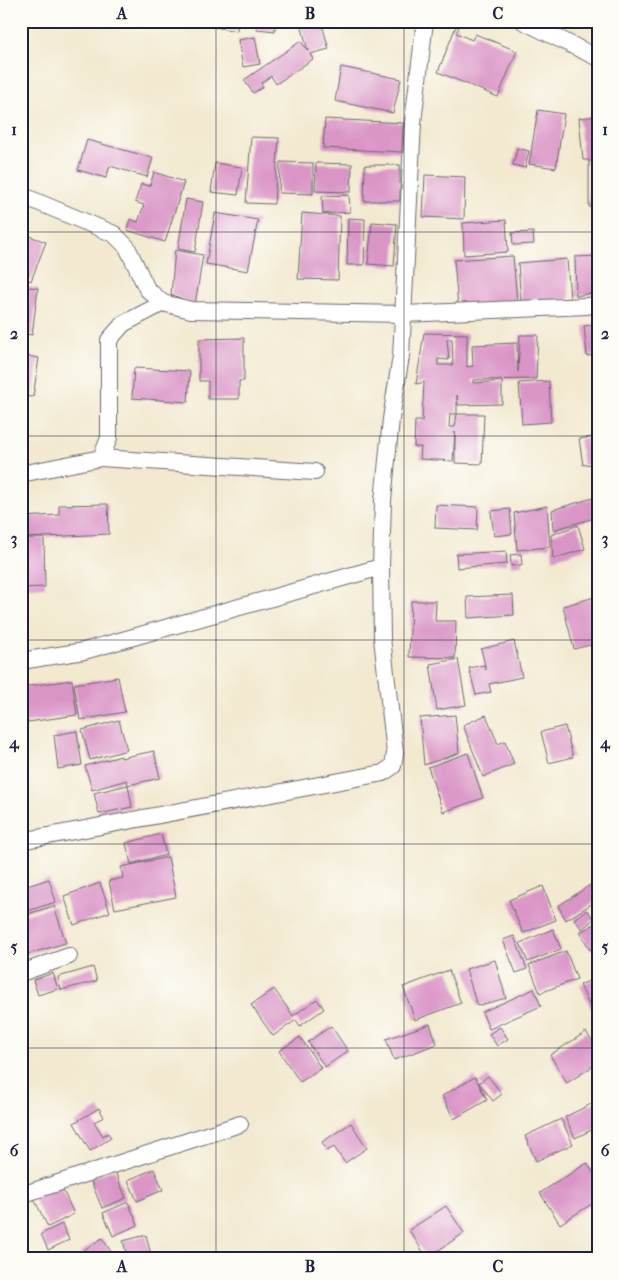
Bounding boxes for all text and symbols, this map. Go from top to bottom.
text: A [116,4,128,23]
text: B [305,4,315,23]
text: C [493,4,504,23]
text: 1 [11,120,17,139]
text: 1 [602,120,608,139]
text: 2 [10,324,18,343]
text: 2 [601,324,609,343]
text: 3 [11,529,17,549]
text: 3 [602,529,608,549]
text: 4 [8,733,20,753]
text: 4 [599,733,611,753]
text: 5 [11,937,18,956]
text: 5 [602,937,609,956]
text: 6 [10,1141,19,1160]
text: 6 [601,1141,610,1160]
text: A [116,1257,128,1276]
text: B [305,1257,315,1276]
text: C [493,1257,504,1276]

